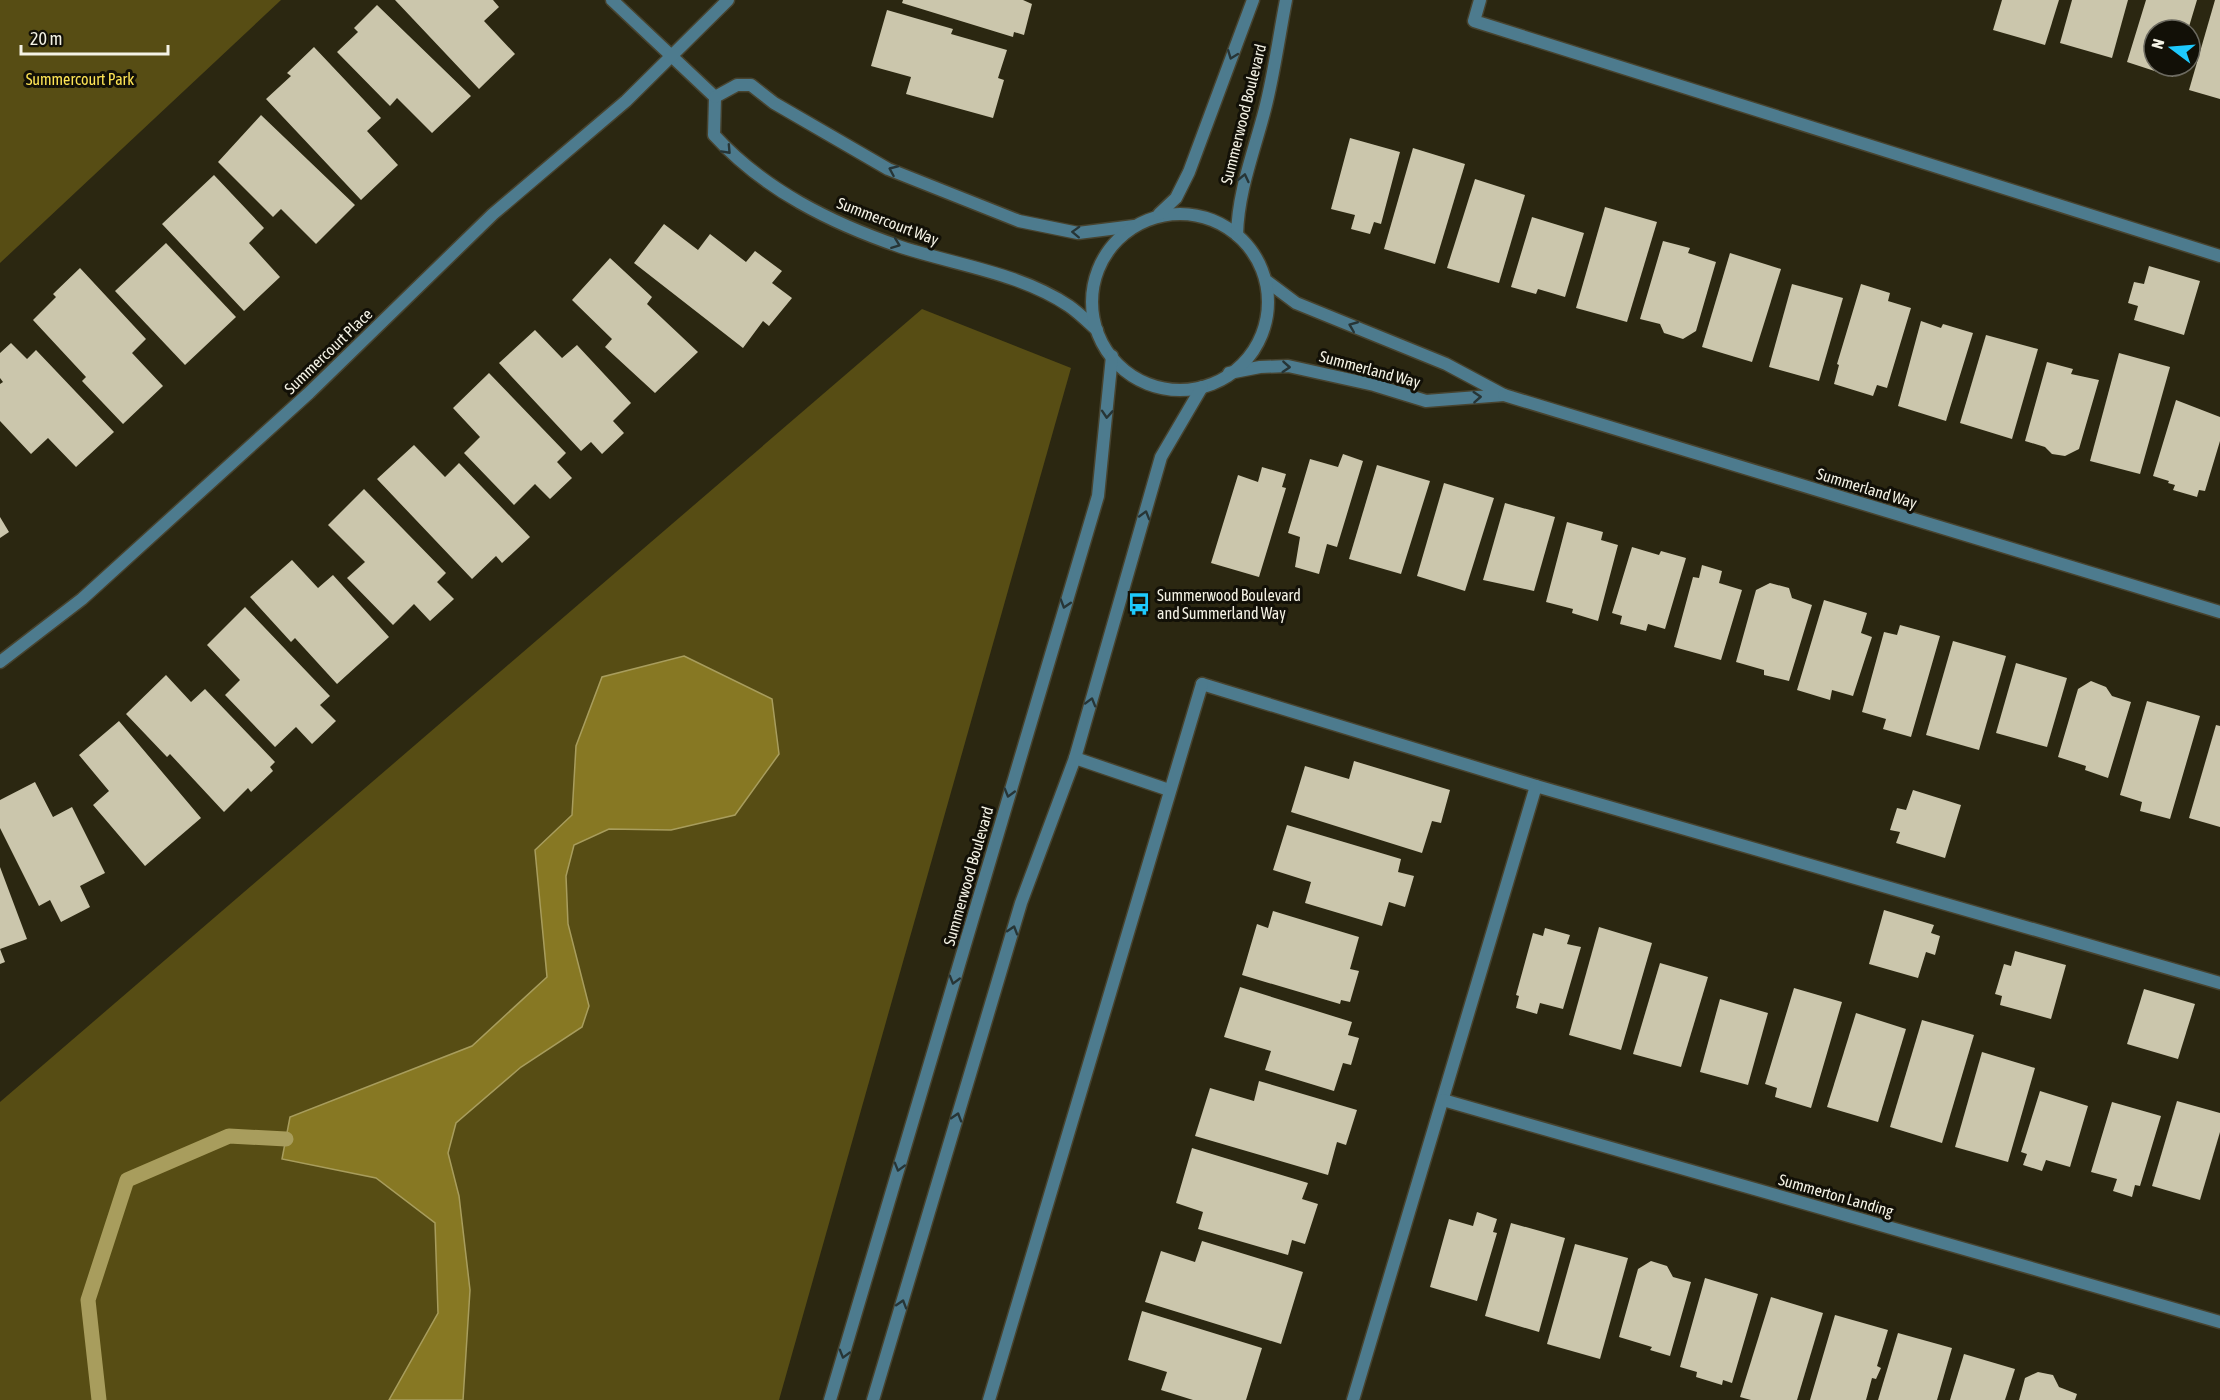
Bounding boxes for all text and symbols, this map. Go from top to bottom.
scale bar [21,18,168,56]
north arrow [2142,18,2202,78]
text: 20 m [30,28,62,49]
text: N [2148,37,2168,51]
street label: Summerwood Boulevard [1217,42,1269,186]
one-way arrow [1227,49,1240,60]
park label: Summercourt Park [26,70,134,88]
one-way arrow [720,143,731,154]
one-way arrow [888,165,899,177]
one-way arrow [1237,173,1250,183]
street label: Summercourt Way [834,193,942,250]
one-way arrow [1072,225,1081,238]
one-way arrow [890,237,901,250]
street label: Summercourt Place [280,305,376,397]
one-way arrow [1348,321,1359,333]
street label: Summerland Way [1317,347,1423,392]
one-way arrow [1282,360,1291,373]
one-way arrow [1472,391,1481,404]
one-way arrow [1101,410,1114,419]
street label: Summerland Way [1814,464,1920,513]
one-way arrow [1137,510,1150,520]
place label: Summerwood Boulevard and Summerland Way [1157,586,1301,623]
bus stop icon: Summerwood Boulevard and Summerland Way [1126,591,1152,617]
one-way arrow [1060,598,1073,609]
one-way arrow [1084,697,1097,707]
one-way arrow [1004,787,1016,798]
street label: Summerwood Boulevard [940,804,996,948]
one-way arrow [1006,925,1018,936]
one-way arrow [949,974,961,985]
one-way arrow [950,1112,962,1123]
one-way arrow [894,1161,906,1172]
street label: Summerton Landing [1776,1170,1896,1221]
one-way arrow [895,1299,907,1310]
one-way arrow [839,1348,851,1359]

